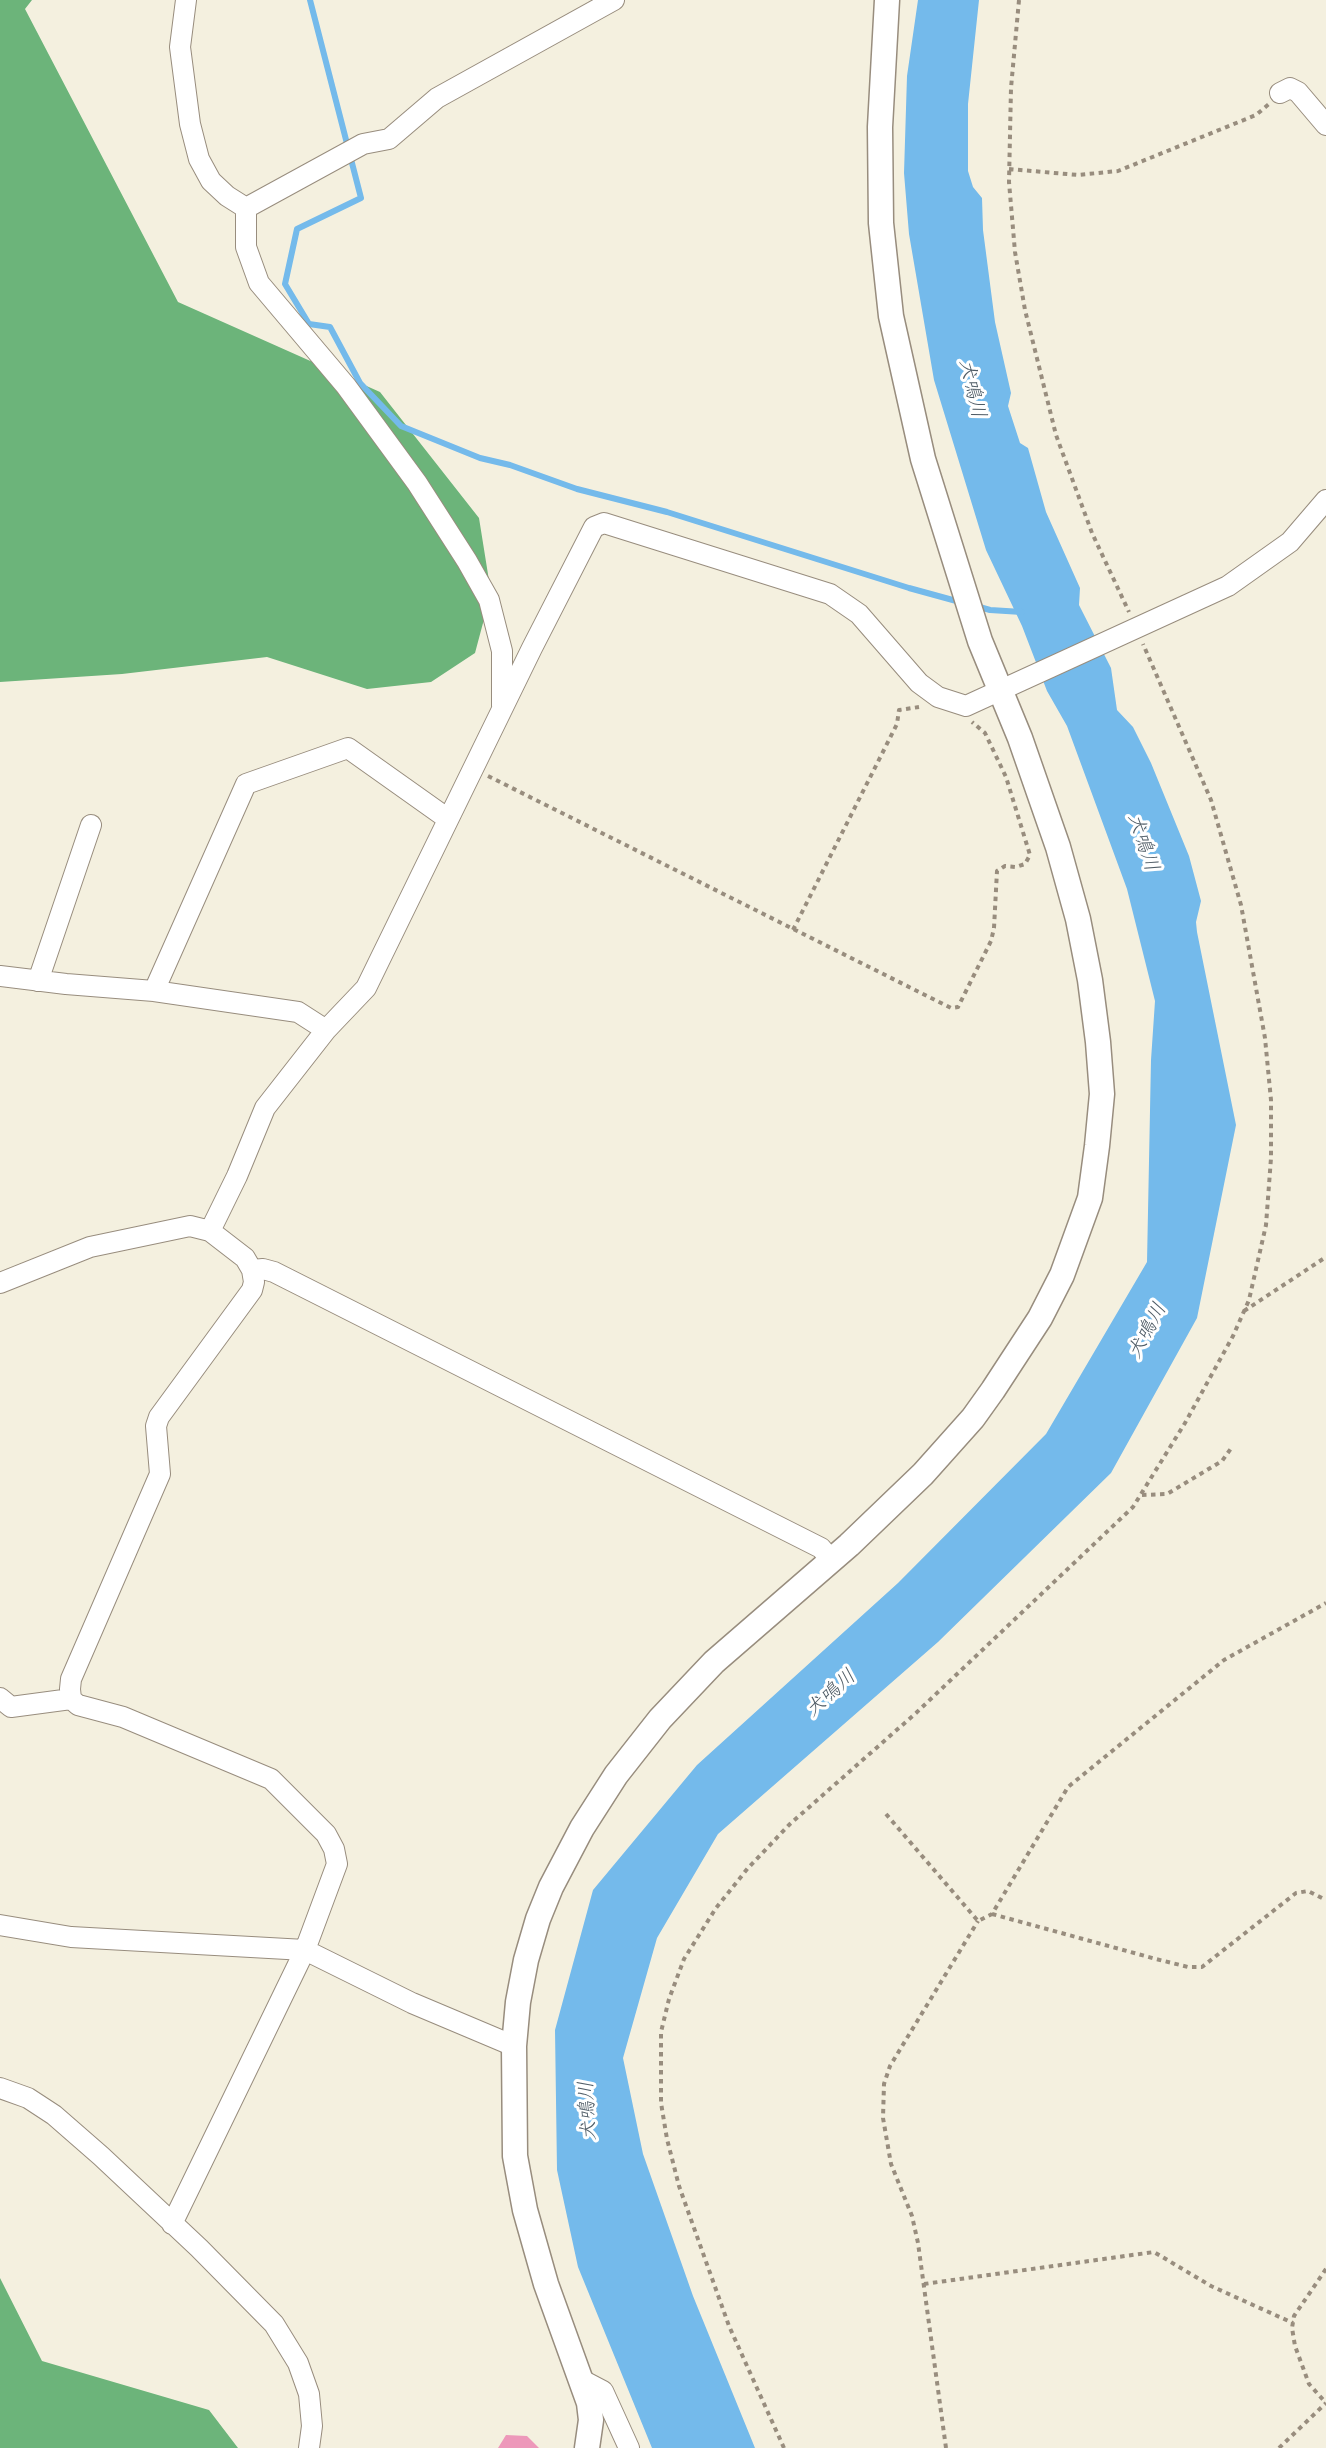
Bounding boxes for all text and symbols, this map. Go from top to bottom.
water label: 犬鳴川 [952,357,988,421]
water label: 犬鳴川 [1120,811,1162,875]
water label: 犬鳴川 [1124,1300,1174,1364]
water label: 犬鳴川 [802,1666,862,1724]
water label: 犬鳴川 [576,2080,604,2142]

